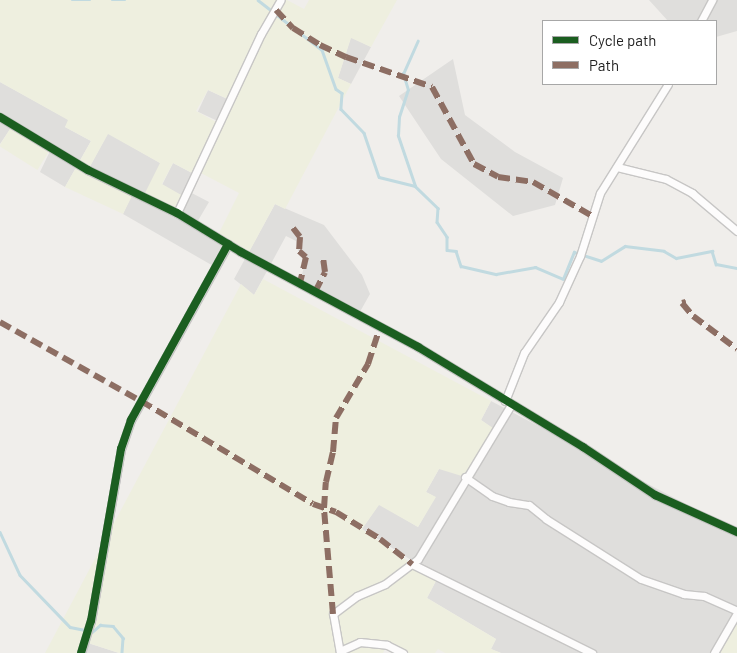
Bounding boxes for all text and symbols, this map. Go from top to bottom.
legend [542,20,717,85]
text: Cycle path [589,31,656,49]
text: Path [589,56,619,74]

